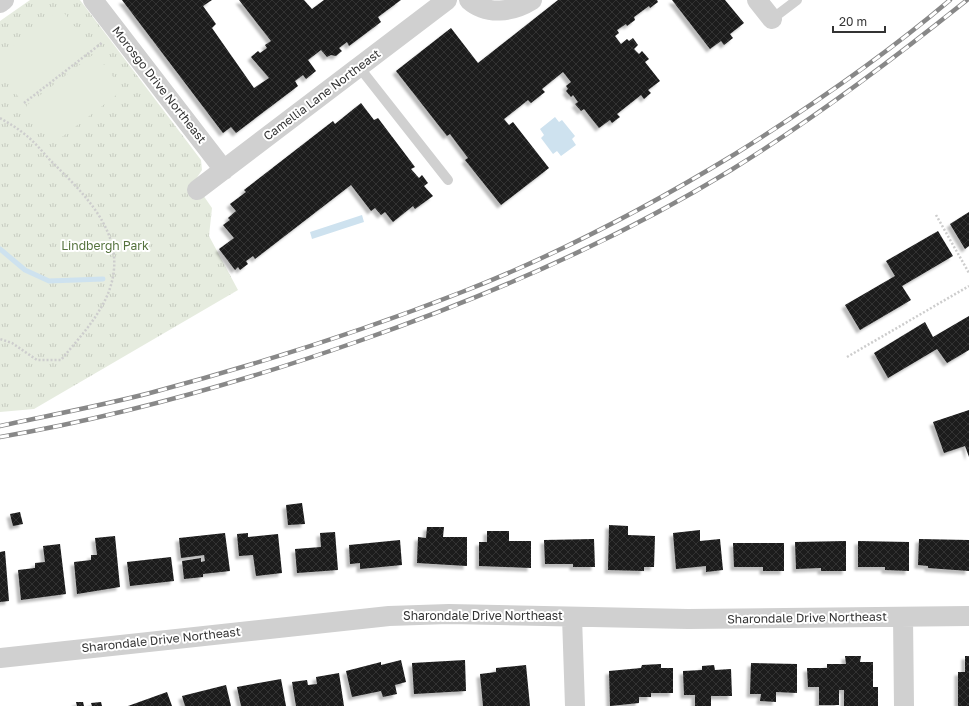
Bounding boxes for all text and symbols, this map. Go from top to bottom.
scale bar [833,8,885,34]
text: 20 m [839,14,867,29]
street label: Morosgo Drive Northeast [109,23,210,146]
street label: Camellia Lane Northeast [260,46,383,144]
park label: Lindbergh Park [61,238,149,253]
street label: Sharondale Drive Northeast [403,608,563,623]
street label: Sharondale Drive Northeast [727,609,887,626]
street label: Sharondale Drive Northeast [81,624,241,655]

